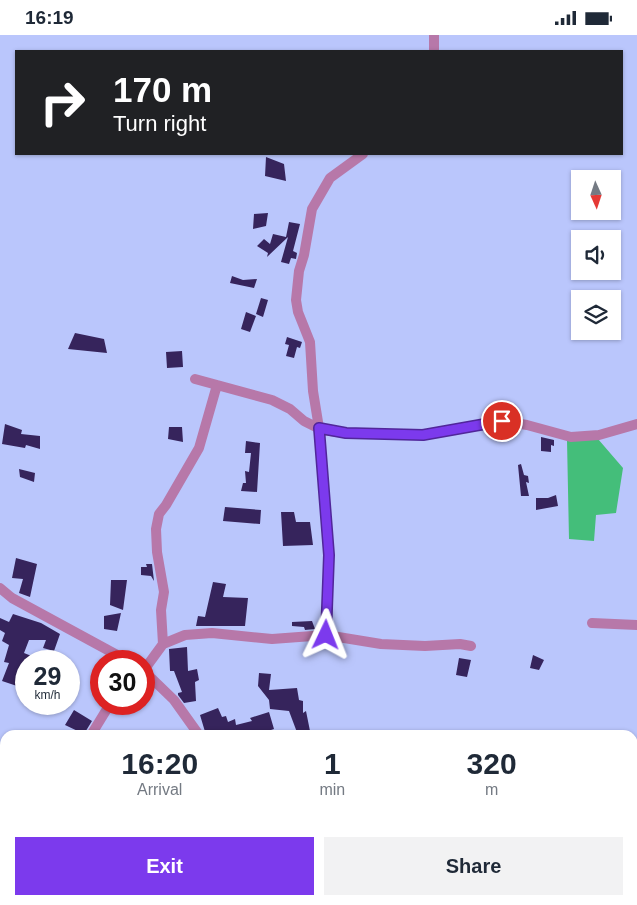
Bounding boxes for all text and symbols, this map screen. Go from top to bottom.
text: 16:19 [25,7,74,28]
icon: right [30,70,95,135]
text: 170 m [113,70,212,109]
text: Turn right [113,111,206,136]
north arrow [571,170,621,220]
map controls [571,170,621,340]
button: sound [571,230,621,280]
button: layers [571,290,621,340]
pin [481,400,523,442]
icon: arrive [488,407,516,435]
position arrow [299,608,351,660]
speed limit sign: 30 [90,650,155,715]
text: 29 [34,662,61,690]
text: km/h [34,688,61,702]
text: 16:20 [121,747,198,780]
text: 1 [324,747,341,780]
text: 320 [467,747,517,780]
text: Arrival [137,781,182,798]
text: min [319,781,345,798]
text: m [485,781,498,798]
button: Exit [15,837,314,895]
button: Share [324,837,623,895]

